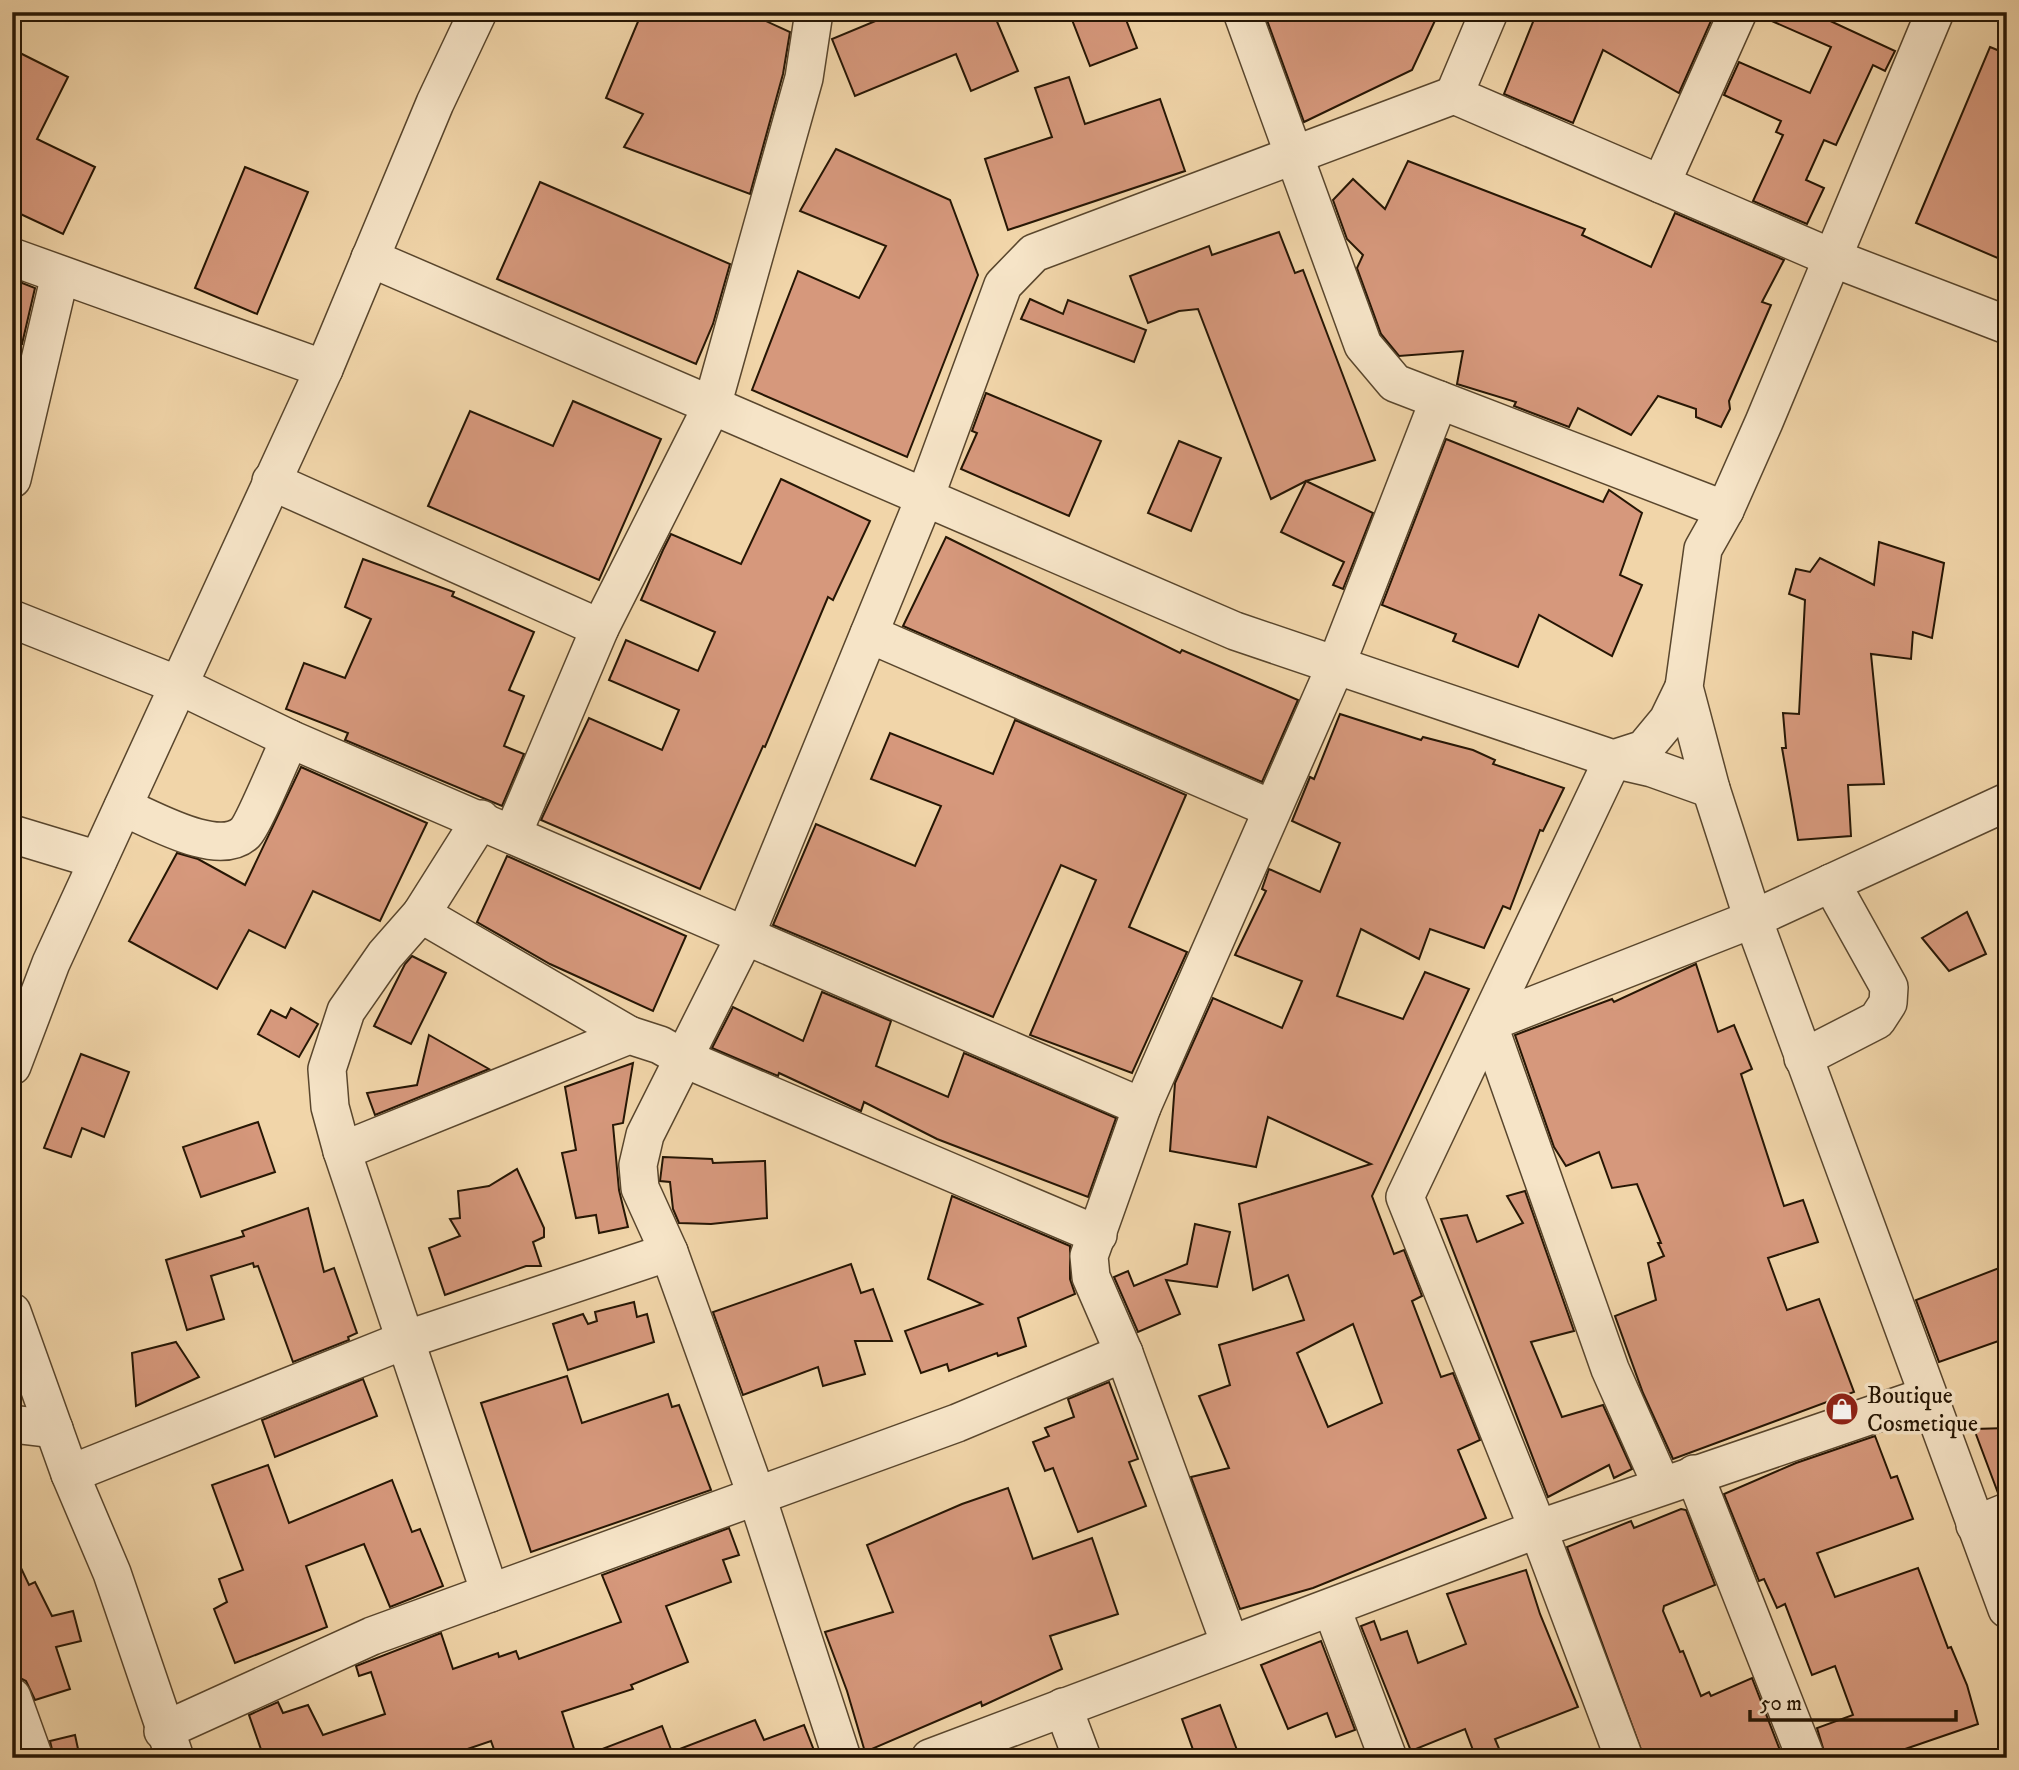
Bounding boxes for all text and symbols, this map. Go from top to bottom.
place label: Boutique Cosmetique [1867,1381,1978,1439]
shop icon: Boutique Cosmetique [1823,1390,1861,1428]
scale bar [1750,1679,1956,1723]
text: 50 m [1760,1691,1802,1717]

